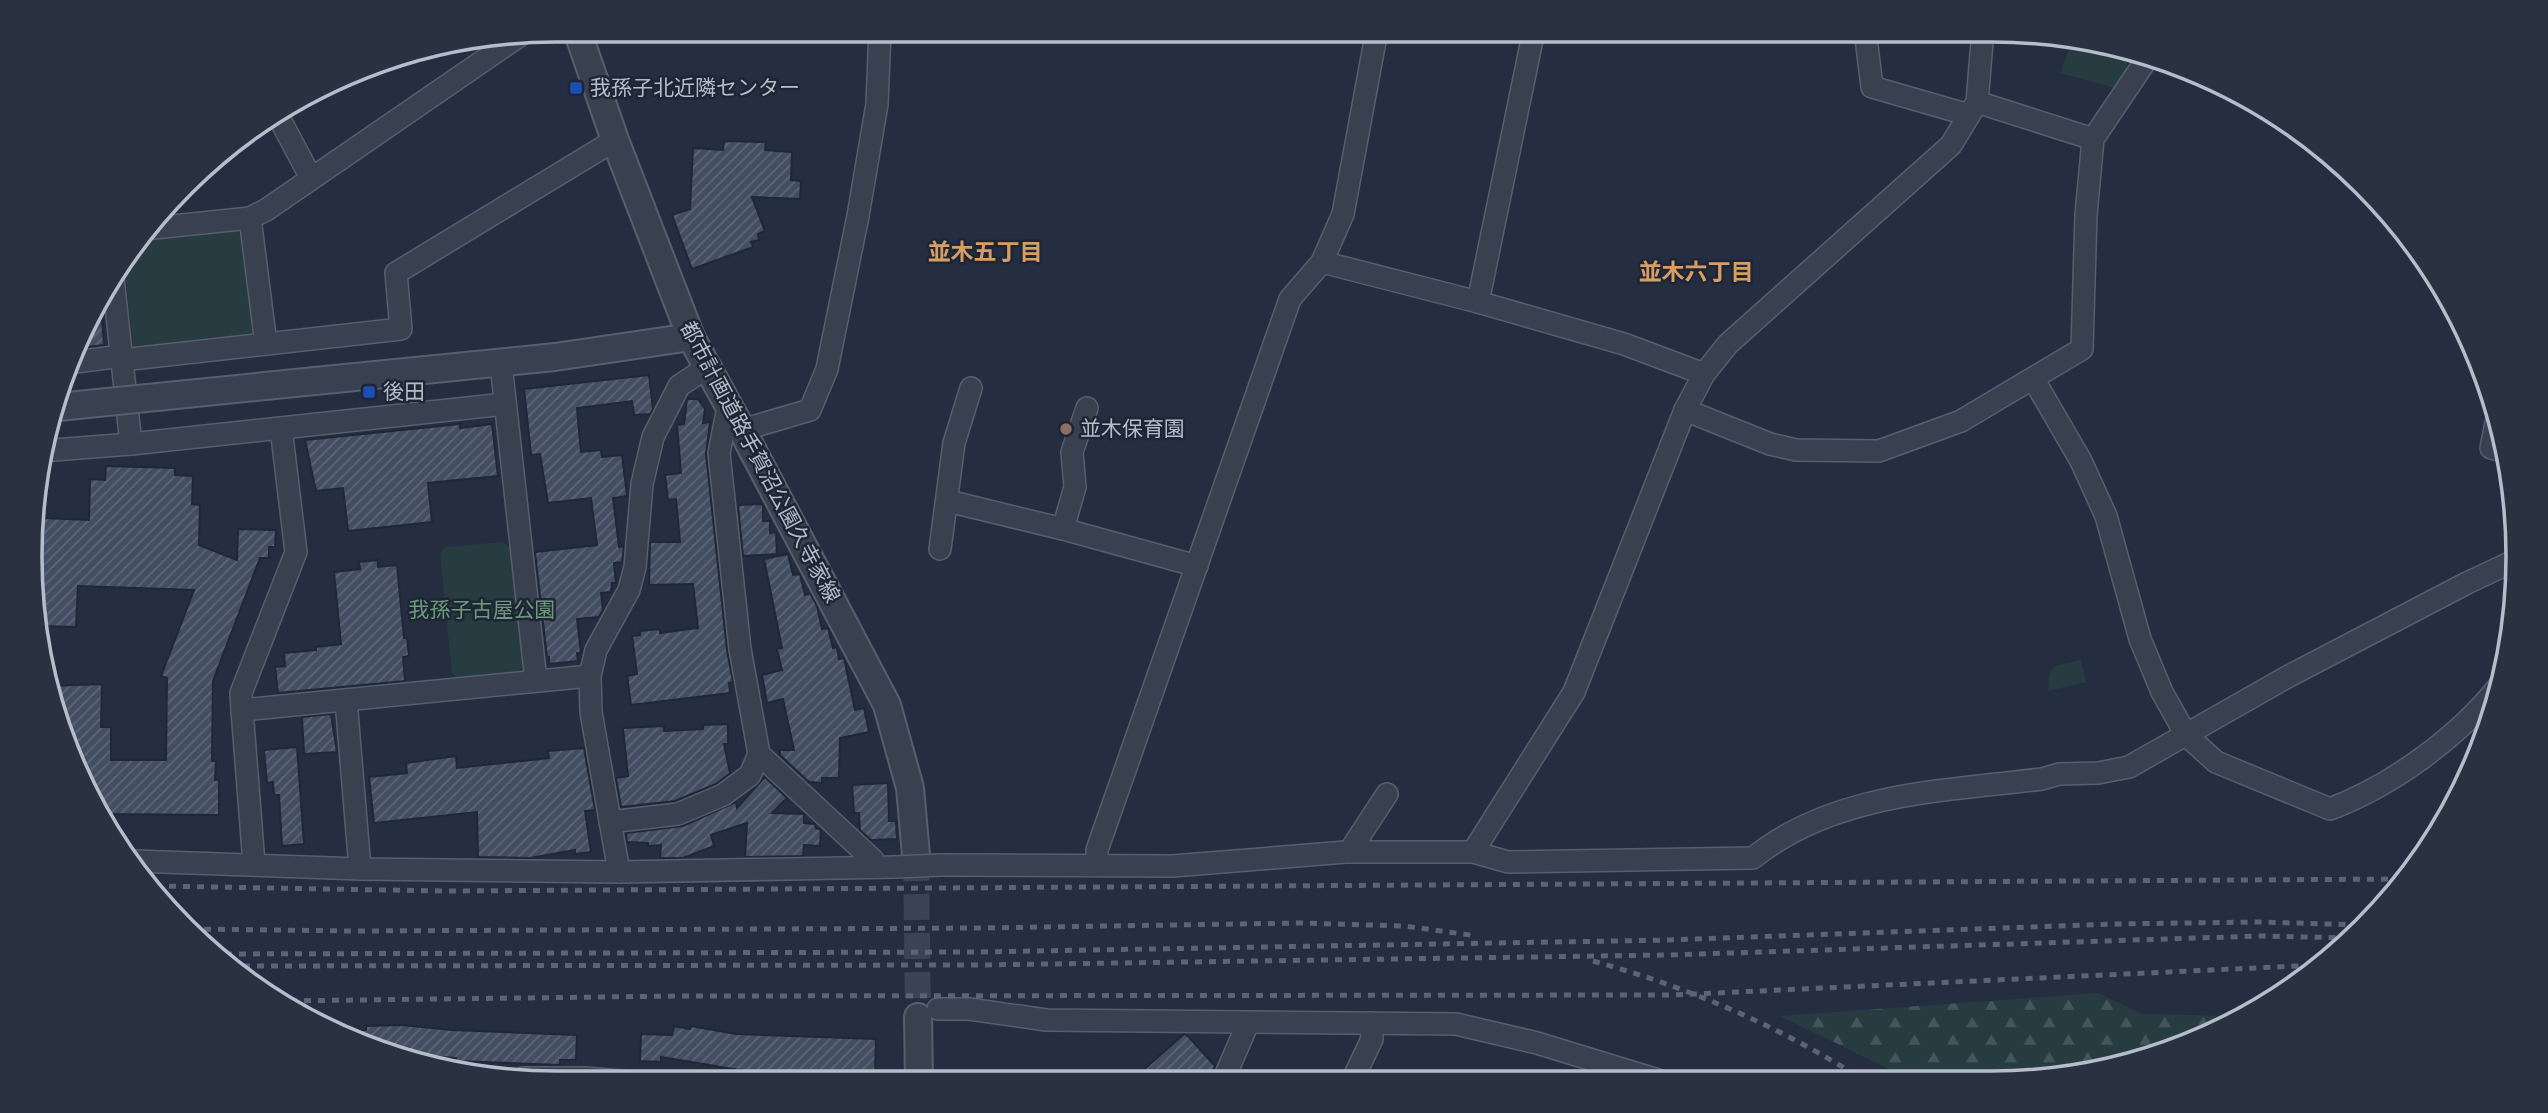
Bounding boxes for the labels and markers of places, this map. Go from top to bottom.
place label: 我孫子北近隣センター [590,74,800,102]
marker: 我孫子北近隣センター [568,80,584,96]
place label: 後田 [383,378,425,406]
marker: 後田 [361,384,377,400]
place label: 並木保育園 [1080,415,1185,443]
marker: 並木保育園 [1058,421,1074,437]

